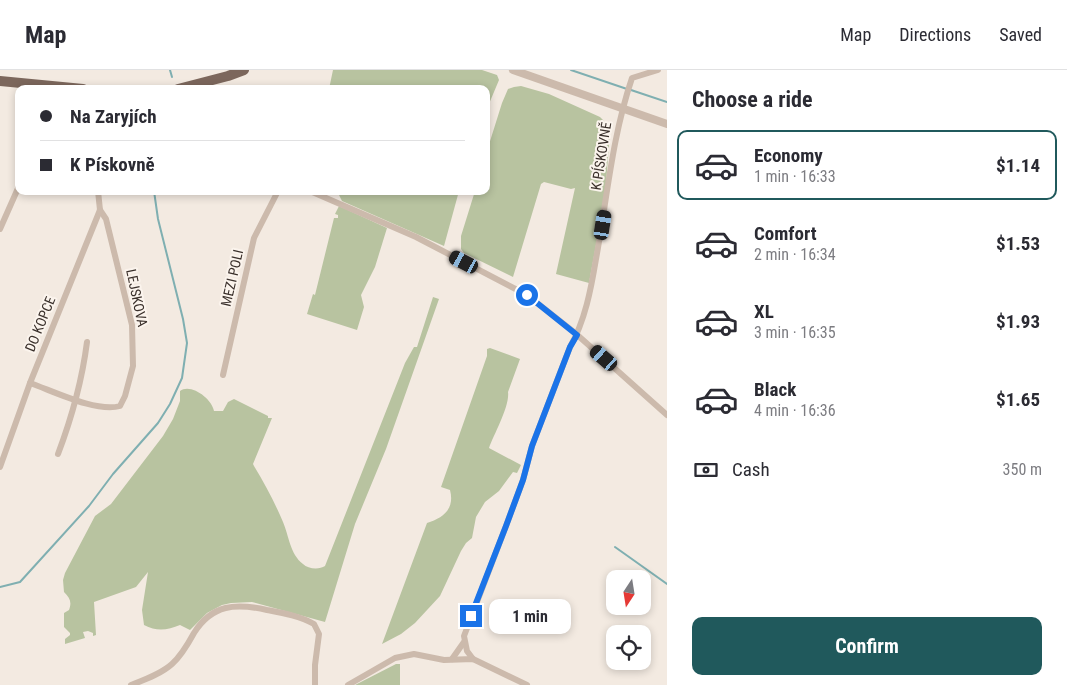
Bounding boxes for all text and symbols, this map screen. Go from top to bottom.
text: Map [25,21,66,49]
text: Map [840,24,871,45]
text: Directions [899,24,971,45]
text: Saved [999,24,1042,45]
text: Choose a ride [692,87,813,112]
text: Na Zaryjích [70,105,157,128]
street label: K PÍSKOVNĚ [587,121,614,191]
icon: car [694,143,739,188]
text: Economy [754,144,823,167]
text: K Pískovně [70,153,155,176]
text: $1.14 [996,154,1040,177]
text: 1 min · 16:33 [754,167,836,186]
car [593,209,612,241]
icon: car [694,221,739,266]
text: Comfort [754,222,817,245]
text: $1.53 [996,232,1040,255]
text: 2 min · 16:34 [754,245,836,264]
street label: MEZI POLI [218,248,246,308]
car [447,248,480,276]
street label: LEJSKOVA [123,268,151,328]
route start [516,284,538,306]
street label: DO KOPCE [22,294,58,354]
icon: car [694,299,739,344]
text: XL [754,300,774,323]
text: $1.93 [996,310,1040,333]
text: 3 min · 16:35 [754,323,836,342]
car [587,342,620,374]
icon: car [694,377,739,422]
text: Black [754,378,796,401]
text: $1.65 [996,388,1040,411]
text: 4 min · 16:36 [754,401,836,420]
icon: cash [692,456,720,484]
text: Cash [732,458,770,481]
text: 350 m [1003,460,1042,479]
north arrow [606,570,651,615]
map controls [606,570,651,670]
callout: 1 min [488,598,571,634]
route end [460,605,482,627]
text: 1 min [512,607,548,626]
button: Confirm [692,617,1042,675]
button: locate [606,625,651,670]

